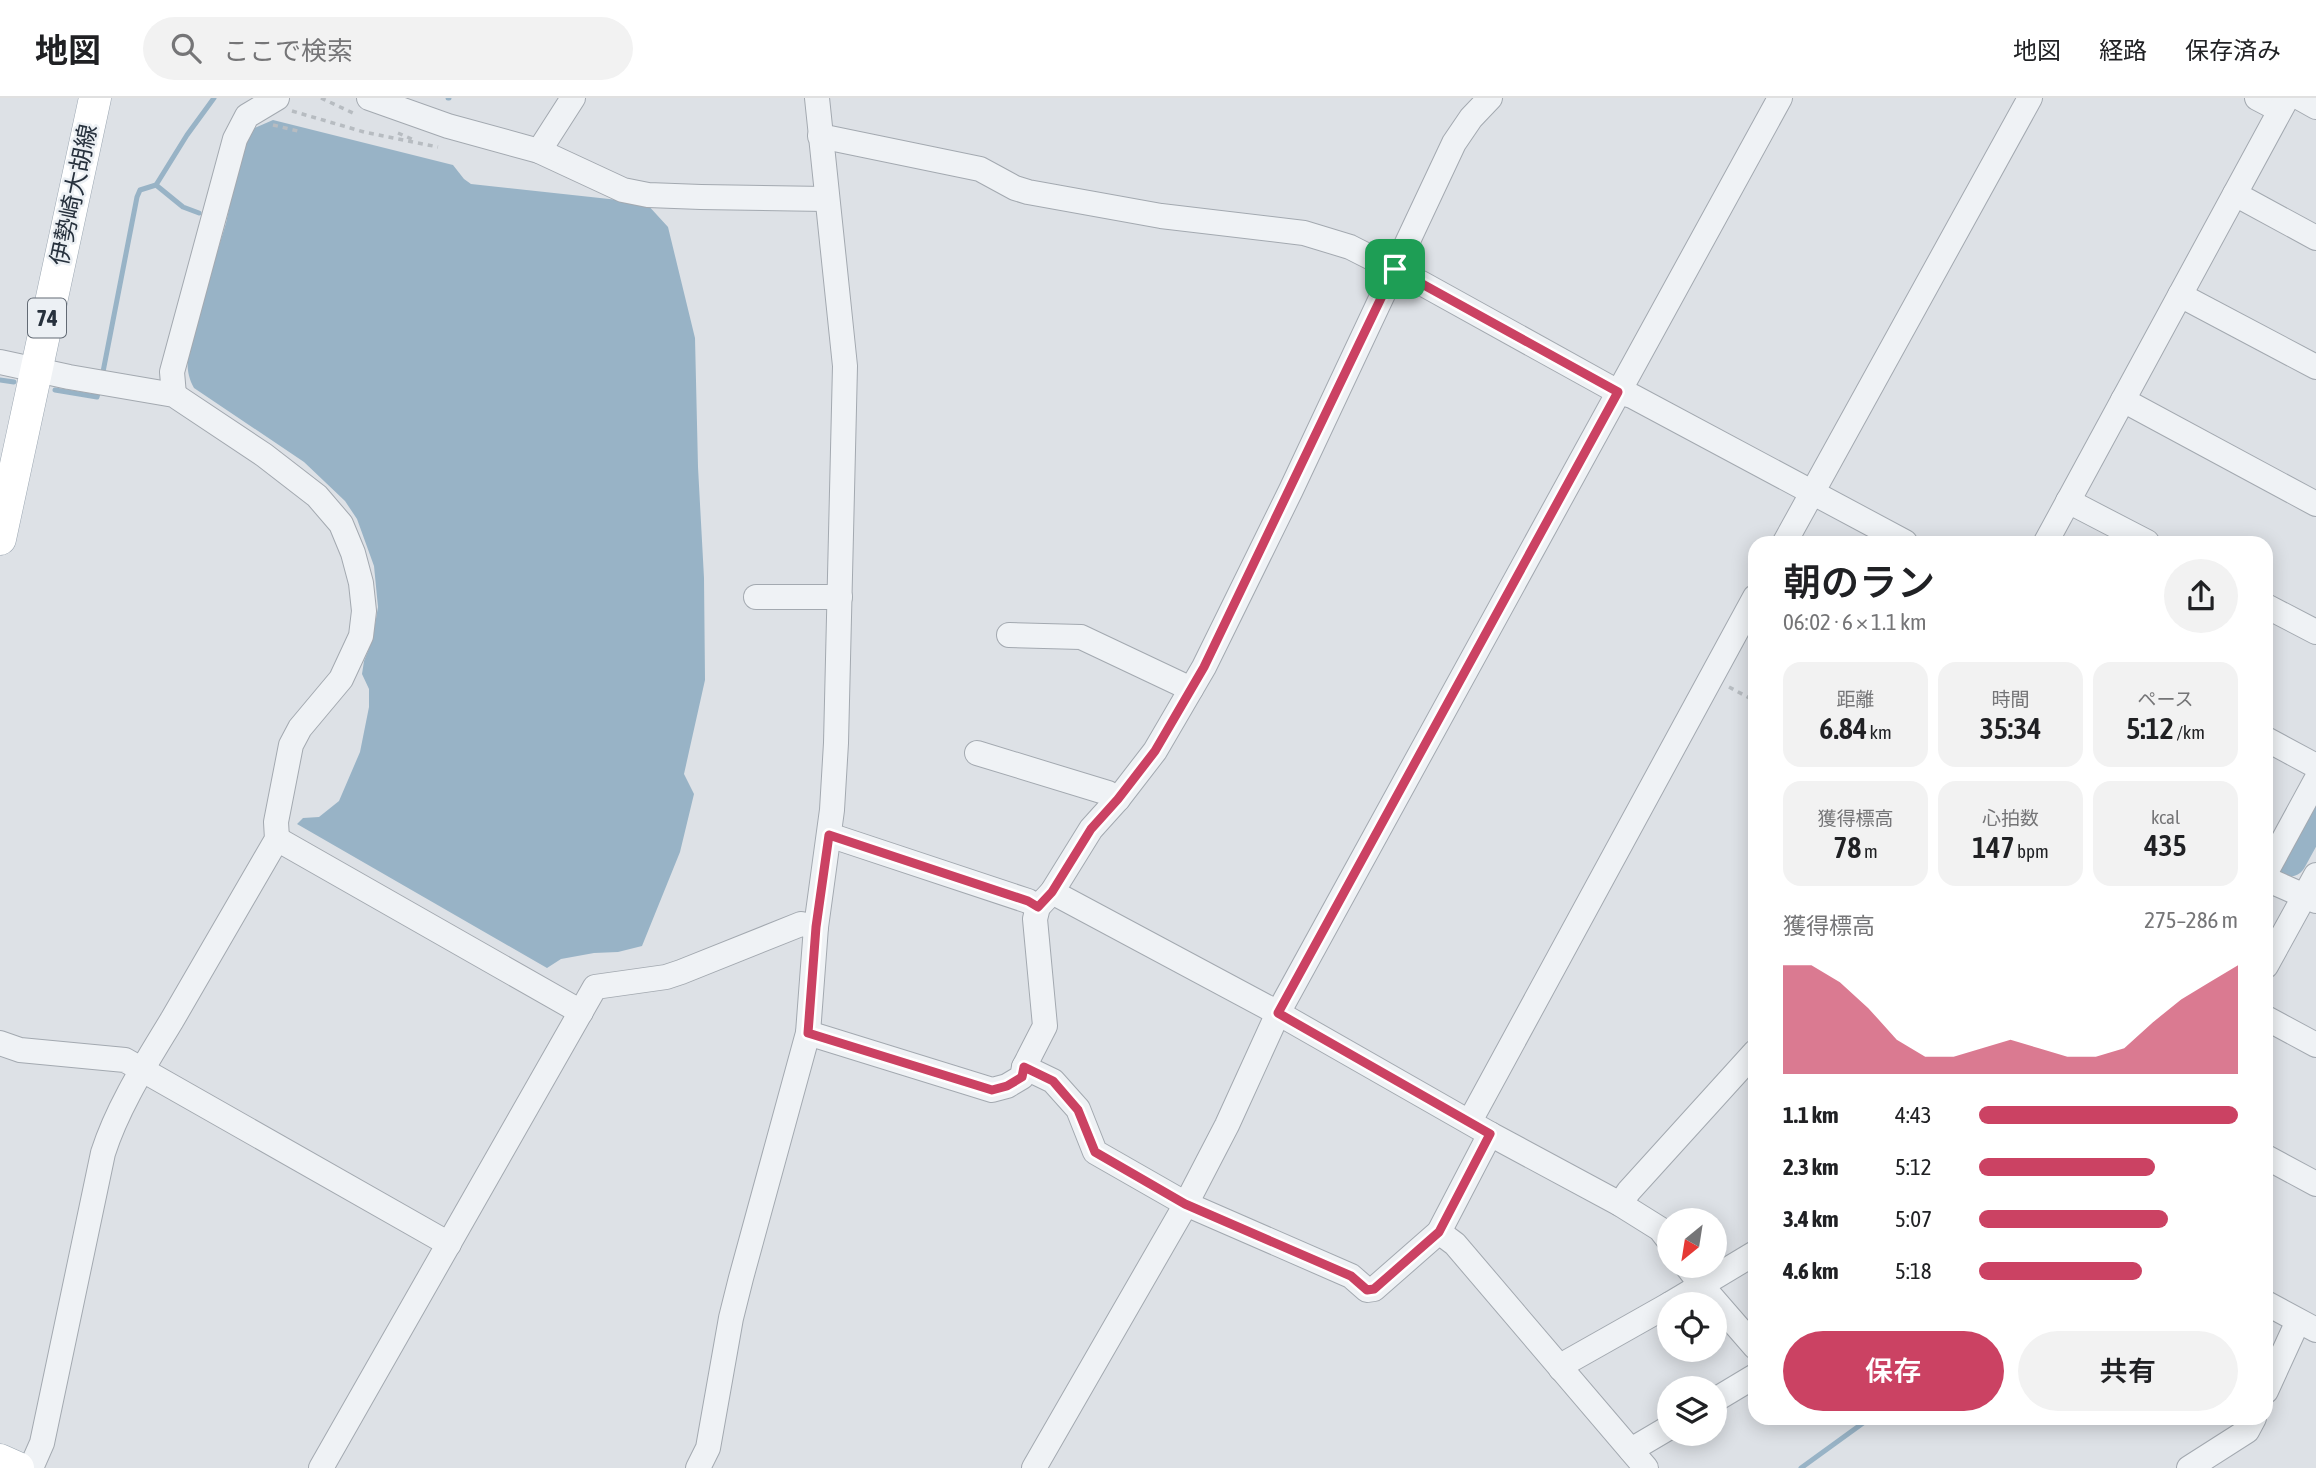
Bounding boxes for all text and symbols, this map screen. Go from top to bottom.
search box [143,17,633,80]
icon: search [167,29,205,67]
text: 地図 [35,31,101,69]
text: ここで検索 [223,36,353,66]
text: 地図 [2013,37,2061,64]
text: 経路 [2099,37,2147,64]
text: 保存済み [2185,37,2281,64]
street label: 伊勢崎大胡線 [45,122,102,268]
pin [1365,239,1425,299]
icon: arrive [1376,250,1414,288]
road number: 74 [28,298,66,338]
button: share [2164,559,2238,633]
text: 朝のラン [1783,561,1935,604]
text: 06:02 · 6 × 1.1 km [1783,609,1927,635]
text: 距離 [1836,688,1875,710]
text: 時間 [1991,688,2030,710]
text: ペース [2137,688,2194,710]
text: 6.84 [1819,711,1867,745]
text: 35:34 [1980,711,2041,745]
text: 5:12 [2126,711,2174,745]
text: km [1867,721,1892,743]
text: /km [2174,721,2205,743]
text: kcal [2151,806,2180,828]
text: 獲得標高 [1817,807,1894,829]
text: 心拍数 [1982,807,2039,829]
text: 435 [2144,828,2187,862]
text: 78 [1833,830,1861,864]
text: 147 [1972,830,2015,864]
text: m [1861,840,1878,862]
text: bpm [2015,840,2049,862]
text: 275–286 m [2144,907,2238,933]
text: 獲得標高 [1783,913,1875,939]
text: 1.1 km [1783,1102,1839,1128]
text: 4:43 [1895,1102,1932,1128]
text: 2.3 km [1783,1154,1839,1180]
text: 5:12 [1895,1154,1932,1180]
text: 3.4 km [1783,1206,1839,1232]
text: 5:07 [1895,1206,1932,1232]
north arrow [1657,1208,1727,1278]
map controls [1657,1208,1727,1446]
text: 4.6 km [1783,1258,1839,1284]
text: 5:18 [1895,1258,1932,1284]
button: locate [1657,1292,1727,1362]
button: 保存 [1783,1331,2004,1411]
button: 共有 [2018,1331,2238,1411]
button: layers [1657,1376,1727,1446]

